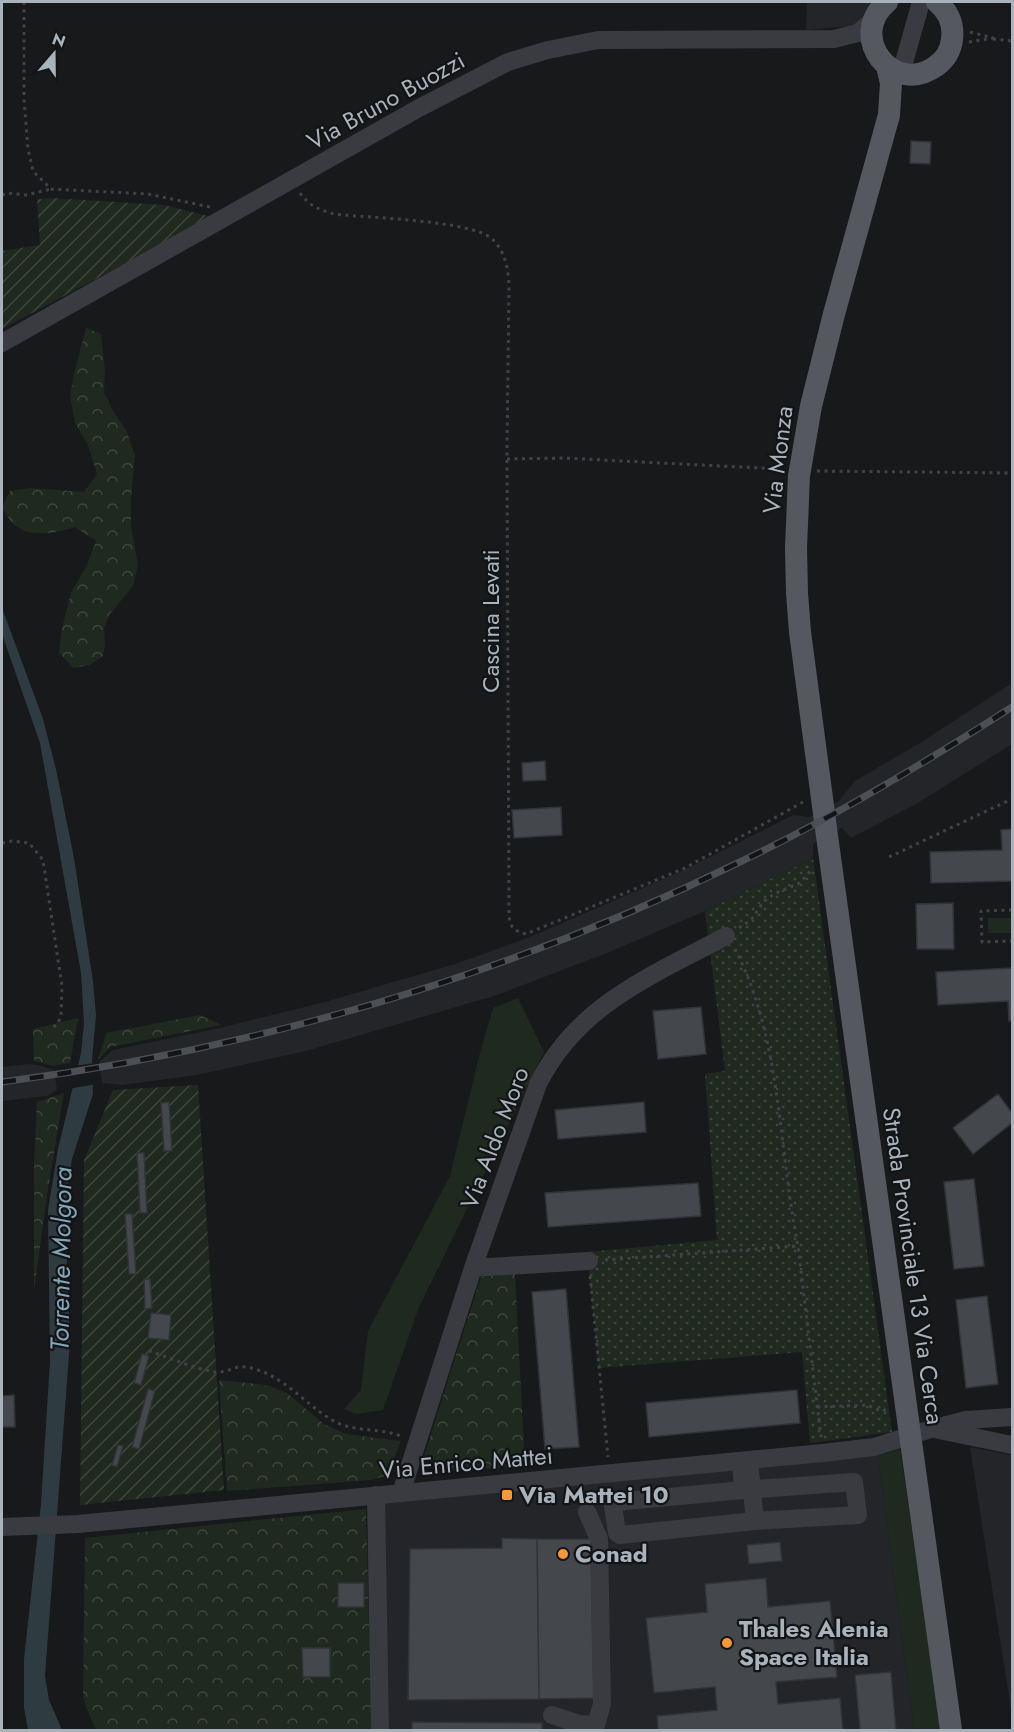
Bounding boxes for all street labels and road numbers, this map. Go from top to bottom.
street label: Via Bruno Buozzi [300,43,471,158]
street label: Via Monza [754,404,801,516]
street label: Cascina Levati [473,549,508,693]
street label: Via Aldo Moro [451,1062,538,1214]
street label: Strada Provinciale 13 Via Cerca [874,1105,953,1427]
street label: Via Enrico Mattei [378,1437,554,1488]

